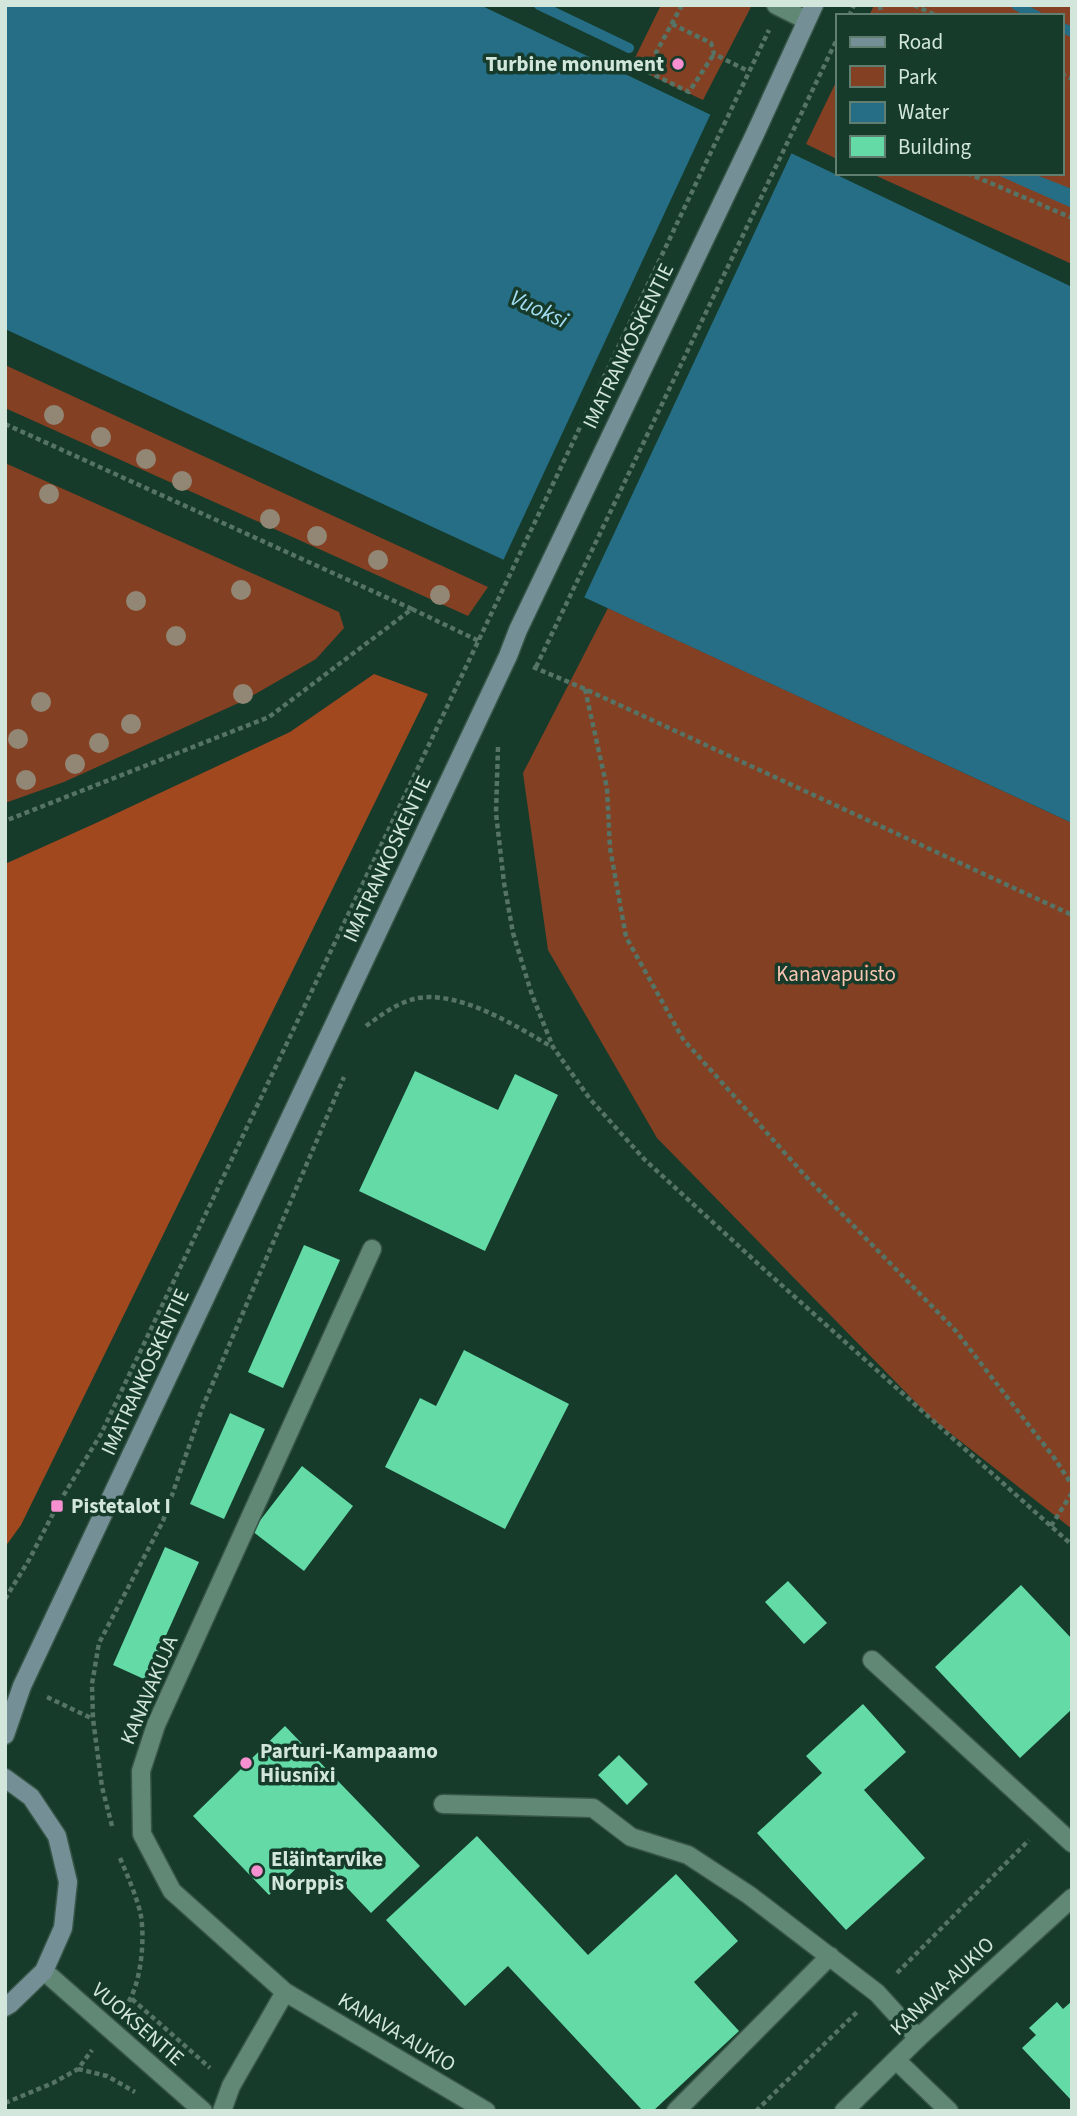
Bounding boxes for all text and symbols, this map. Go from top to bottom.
legend [836,14,1063,175]
text: Road [898,27,943,57]
place label: Turbine monument [485,49,664,79]
marker: Turbine monument [670,56,686,72]
text: Park [898,62,938,92]
text: Water [898,97,950,127]
text: Building [898,132,972,162]
street label: IMATRANKOSKENTIE [575,258,681,434]
water label: Vuoksi [505,281,574,337]
street label: IMATRANKOSKENTIE [335,771,439,947]
park label: Kanavapuisto [776,959,896,989]
street label: IMATRANKOSKENTIE [93,1284,197,1460]
place label: Pistetalot I [71,1491,171,1521]
marker: Pistetalot I [49,1498,65,1514]
street label: KANAVAKUJA [113,1630,186,1749]
place label: Parturi-Kampaamo Hiusnixi [260,1736,438,1790]
marker: Parturi-Kampaamo Hiusnixi [238,1755,254,1771]
place label: Eläintarvike Norppis [271,1844,383,1898]
marker: Eläintarvike Norppis [249,1863,265,1879]
street label: KANAVA-AUKIO [883,1930,1001,2042]
street label: VUOKSENTIE [85,1975,191,2073]
street label: KANAVA-AUKIO [332,1985,462,2079]

